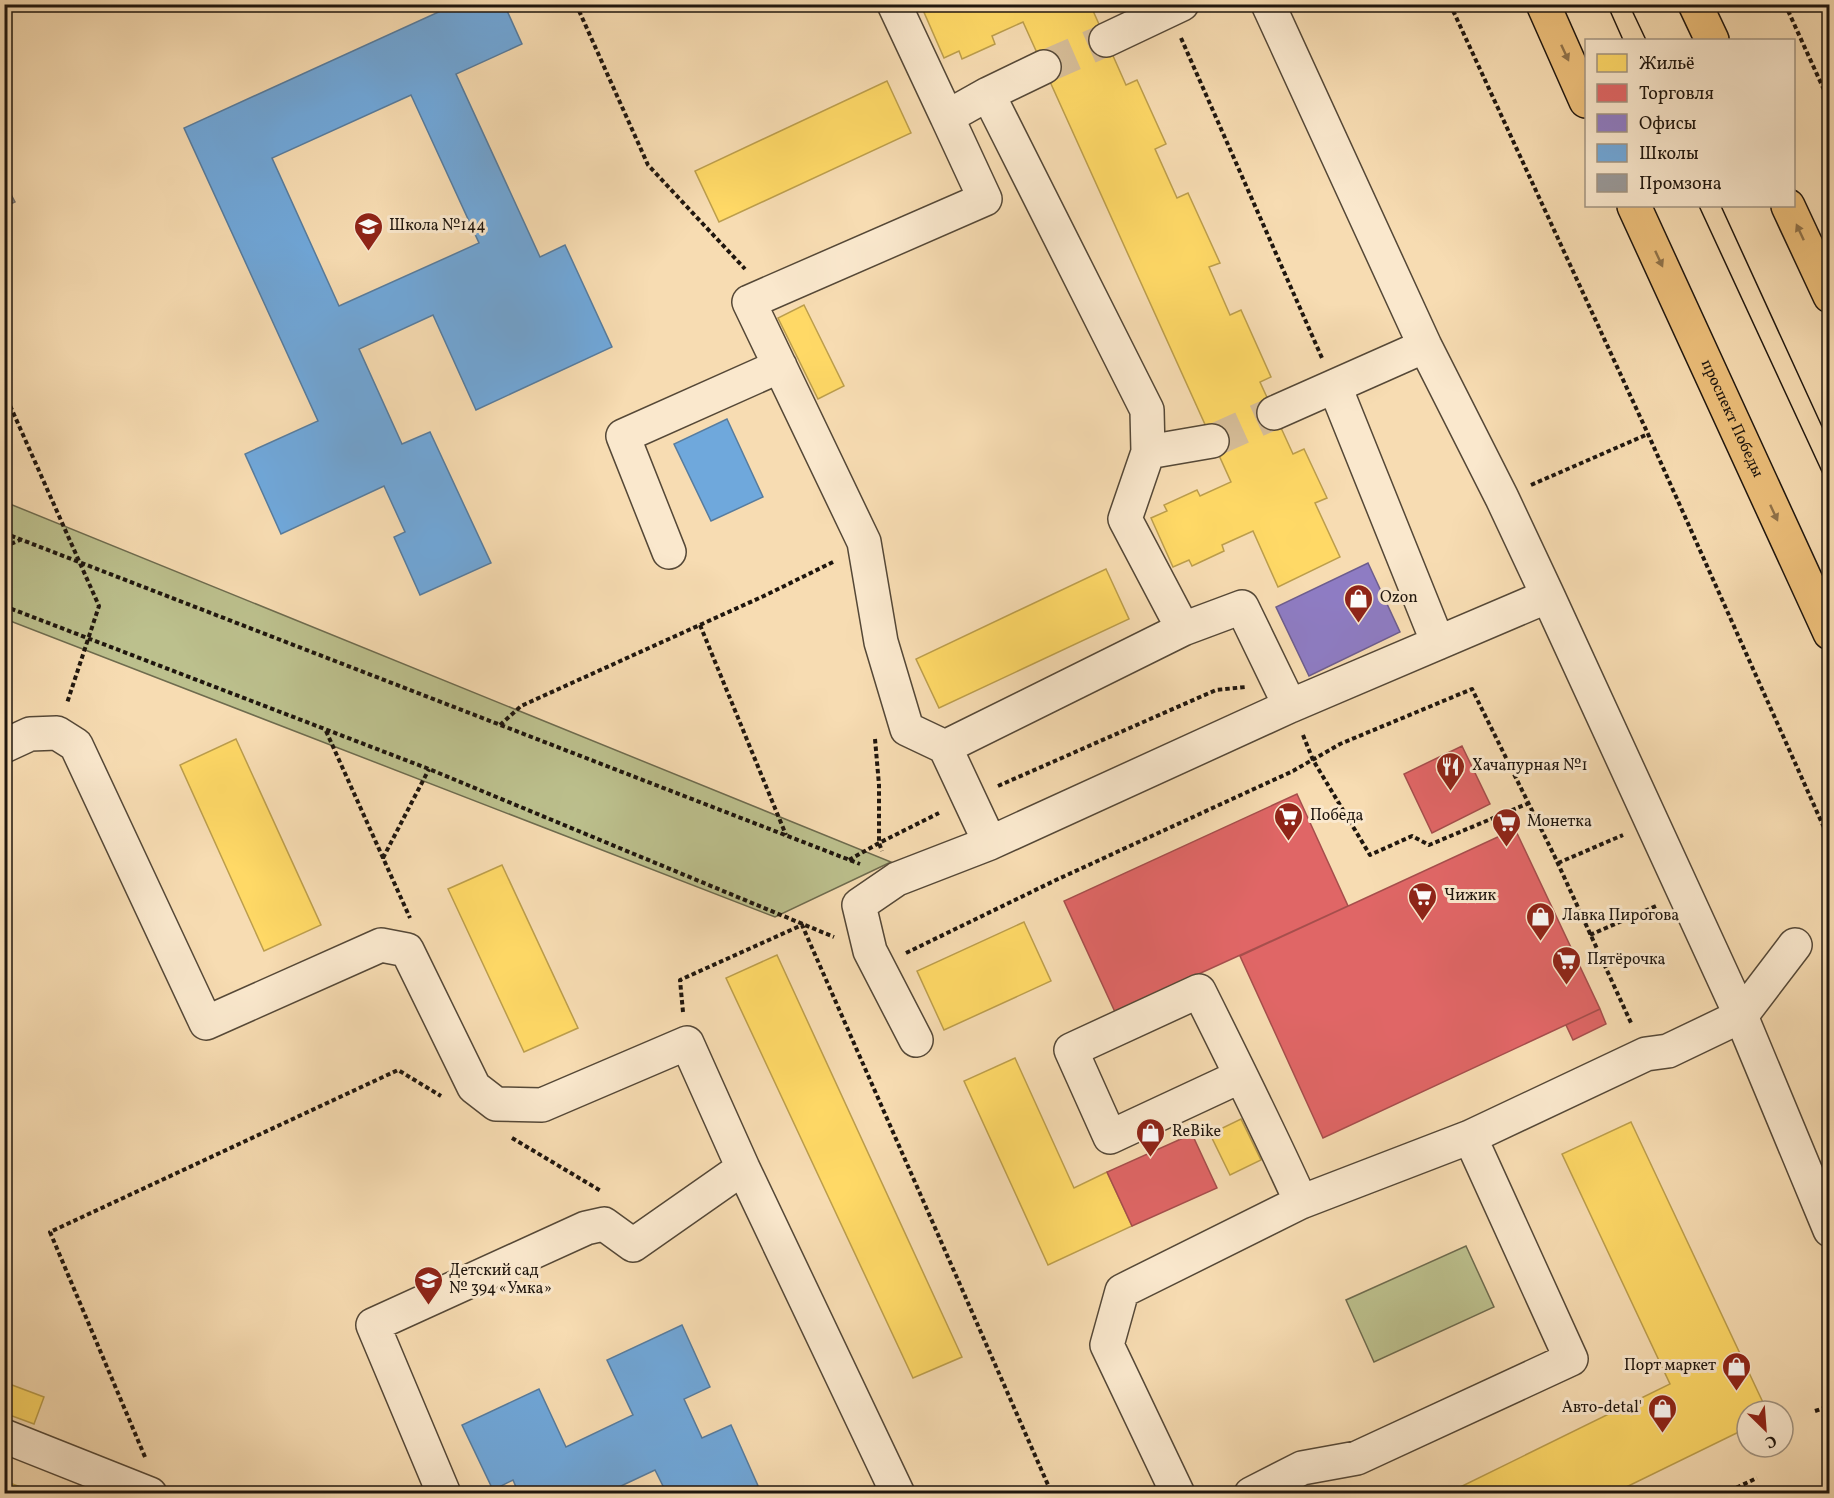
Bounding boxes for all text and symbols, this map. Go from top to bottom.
legend [1585,39,1795,207]
one-way arrow [1560,44,1569,61]
text: Жильё [1639,52,1695,77]
text: Торговля [1639,82,1714,107]
text: Офисы [1639,112,1697,137]
text: Школы [1639,142,1699,167]
text: Промзона [1639,172,1722,197]
school or university icon: Школа №144 [352,210,384,252]
place label: Школа №144 [389,215,486,237]
one-way arrow [1795,223,1804,240]
one-way arrow [1654,250,1663,267]
street label: проспект Победы [1695,356,1768,481]
one-way arrow [1770,504,1779,521]
shop icon: Ozon [1343,582,1375,624]
place label: Ozon [1380,587,1418,609]
restaurant icon: Хачапурная №1 [1435,750,1467,792]
place label: Хачапурная №1 [1472,755,1588,777]
supermarket icon: Победа [1273,800,1305,842]
place label: Победа [1310,805,1363,827]
supermarket icon: Монетка [1490,806,1522,848]
place label: Монетка [1527,811,1592,833]
supermarket icon: Чижик [1407,880,1439,922]
place label: Чижик [1444,885,1496,907]
shop icon: Лавка Пирогова [1525,900,1557,942]
place label: Лавка Пирогова [1562,905,1679,927]
supermarket icon: Пятёрочка [1550,944,1582,986]
place label: Пятёрочка [1587,949,1666,971]
shop icon: ReBike [1135,1116,1167,1158]
place label: ReBike [1172,1121,1221,1143]
place label: Детский сад № 394 «Умка» [449,1260,552,1300]
school or university icon: Детский сад № 394 «Умка» [412,1264,444,1306]
shop icon: Порт маркет [1721,1350,1753,1392]
place label: Порт маркет [1624,1355,1716,1377]
shop icon: Авто-detal' [1647,1392,1679,1434]
place label: Авто-detal' [1562,1397,1642,1419]
north arrow [1735,1399,1795,1459]
text: С [1761,1429,1780,1453]

